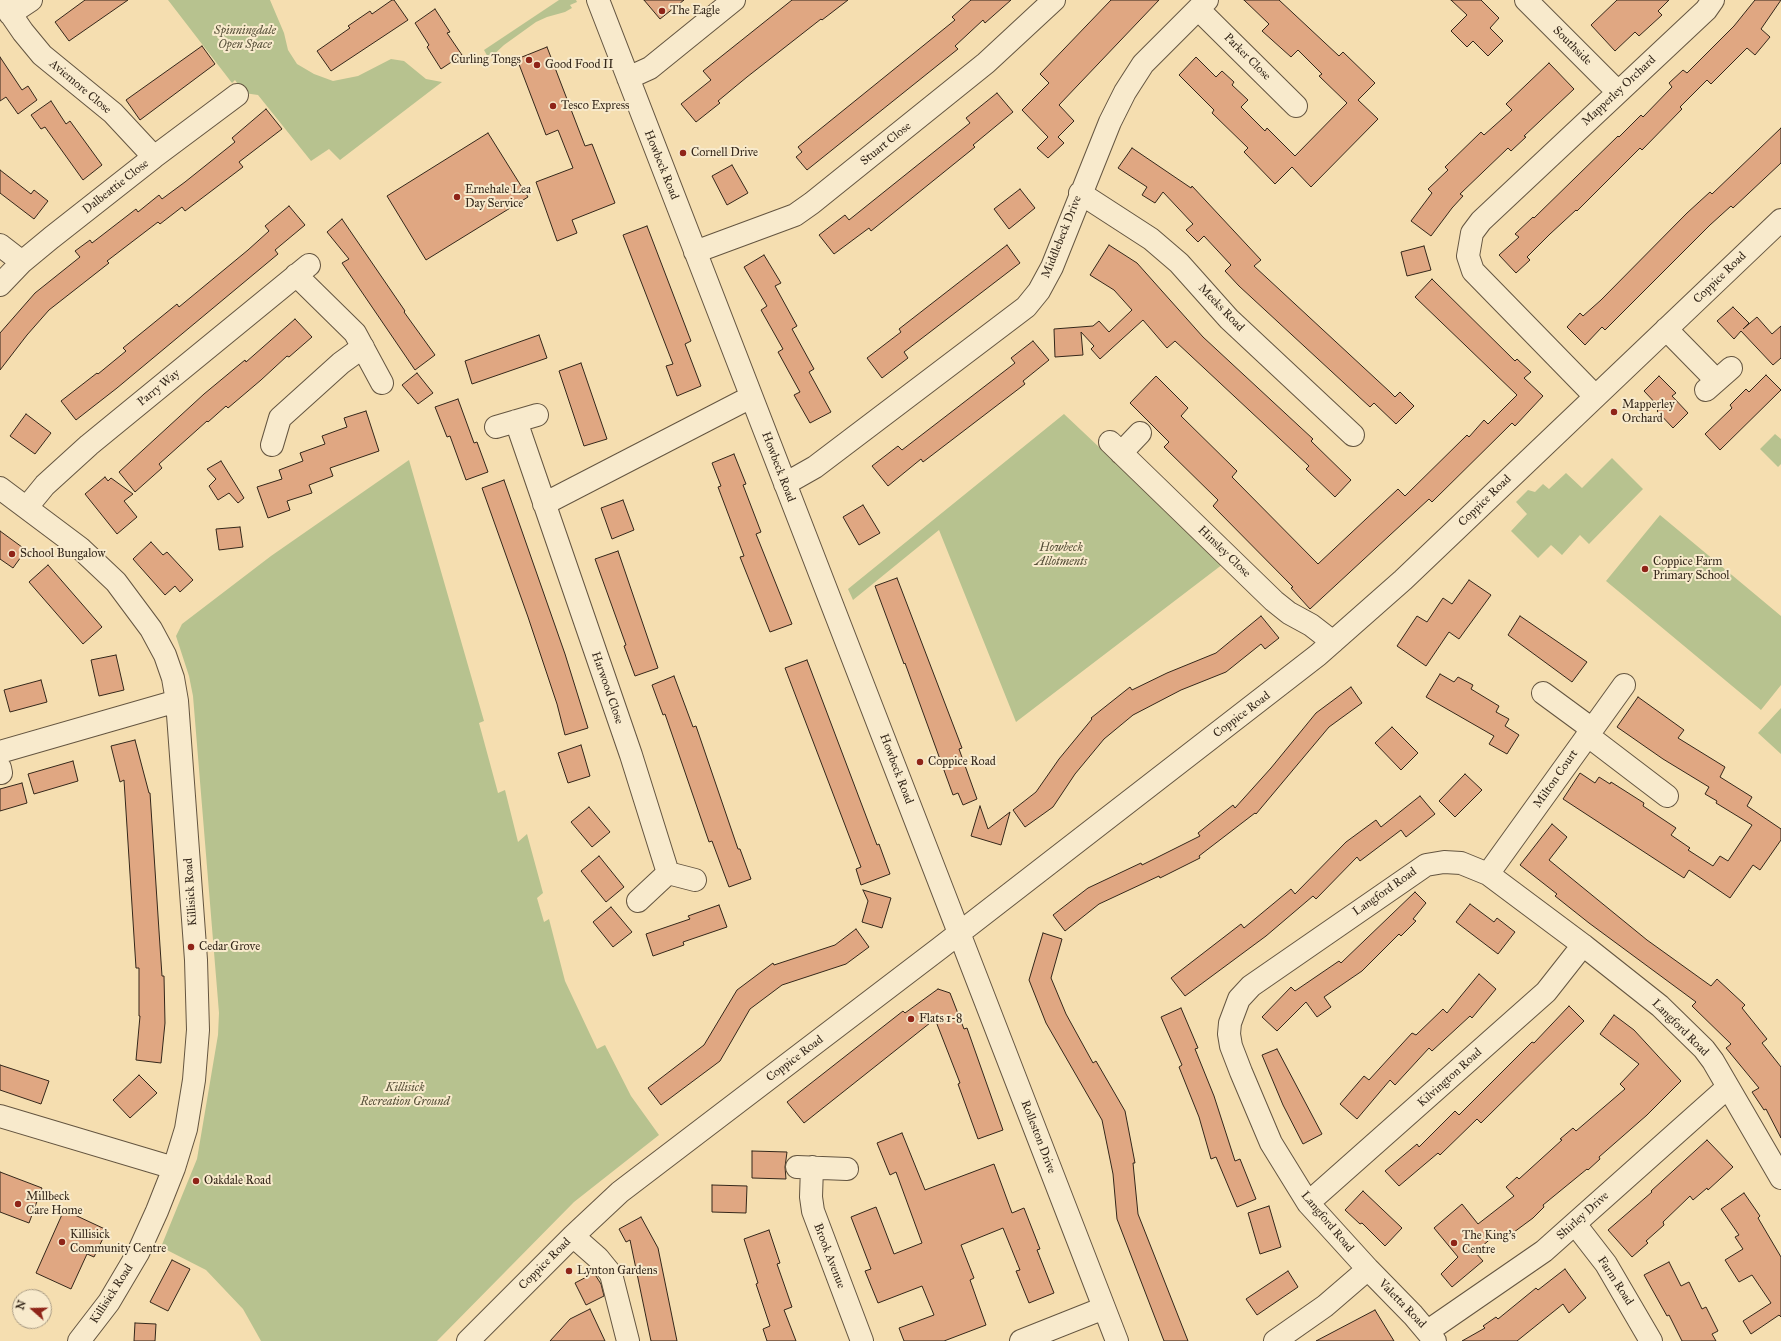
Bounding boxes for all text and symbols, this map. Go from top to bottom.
place label: The Eagle [670,4,720,18]
marker: The Eagle [657,6,667,16]
park label: Spinningdale Open Space [214,24,276,52]
street label: Southside [1550,24,1594,68]
street label: Parker Close [1220,30,1274,84]
place label: Curling Tongs [451,53,521,67]
street label: Mapperley Orchard [1579,53,1659,129]
marker: Curling Tongs [524,55,534,65]
street label: Aviemore Close [46,57,114,117]
place label: Good Food II [545,58,613,72]
marker: Good Food II [532,60,542,70]
place label: Tesco Express [561,99,629,113]
marker: Tesco Express [548,101,558,111]
street label: Stuart Close [858,119,914,169]
street label: Howbeck Road [641,128,681,202]
place label: Cornell Drive [691,146,758,160]
marker: Cornell Drive [678,148,688,158]
street label: Dalbeattie Close [80,157,152,217]
place label: Ernehale Lea Day Service [465,183,531,211]
marker: Ernehale Lea Day Service [452,192,462,202]
street label: Middlebeck Drive [1039,194,1085,280]
street label: Coppice Road [1691,249,1749,307]
street label: Meeks Road [1195,281,1247,335]
street label: Parry Way [135,367,183,409]
place label: Mapperley Orchard [1622,398,1675,426]
marker: Mapperley Orchard [1609,407,1619,417]
street label: Howbeck Road [758,430,798,504]
street label: Coppice Road [1456,472,1514,530]
street label: Hinsley Close [1195,523,1253,581]
park label: Howbeck Allotments [1035,541,1087,569]
place label: School Bungalow [20,547,105,561]
marker: School Bungalow [7,549,17,559]
place label: Coppice Farm Primary School [1653,555,1730,583]
marker: Coppice Farm Primary School [1640,564,1650,574]
street label: Harwood Close [588,650,626,726]
street label: Coppice Road [1211,689,1273,741]
street label: Howbeck Road [876,732,916,806]
street label: Milton Court [1531,747,1581,811]
place label: Coppice Road [928,755,996,769]
marker: Coppice Road [915,757,925,767]
street label: Killisick Road [181,858,201,926]
street label: Langford Road [1350,865,1420,919]
place label: Cedar Grove [199,940,260,954]
marker: Cedar Grove [186,942,196,952]
street label: Langford Road [1649,997,1711,1059]
place label: Flats 1-8 [919,1012,962,1026]
marker: Flats 1-8 [906,1014,916,1024]
street label: Coppice Road [764,1033,826,1085]
street label: Kilvington Road [1415,1046,1485,1110]
park label: Killisick Recreation Ground [360,1081,450,1109]
street label: Rolleston Drive [1017,1098,1059,1176]
place label: Oakdale Road [204,1174,271,1188]
marker: Oakdale Road [191,1176,201,1186]
street label: Langford Road [1297,1189,1357,1255]
street label: Shirley Drive [1554,1189,1612,1243]
place label: Millbeck Care Home [26,1190,83,1218]
marker: Millbeck Care Home [13,1199,23,1209]
street label: Brook Avenue [810,1221,848,1291]
place label: Killisick Community Centre [70,1228,166,1256]
place label: The King's Centre [1462,1229,1516,1257]
street label: Coppice Road [516,1235,574,1293]
marker: Killisick Community Centre [57,1237,67,1247]
marker: The King's Centre [1449,1238,1459,1248]
street label: Farm Road [1594,1254,1636,1308]
street label: Killisick Road [87,1262,137,1326]
place label: Lynton Gardens [577,1264,657,1278]
marker: Lynton Gardens [564,1266,574,1276]
street label: Valetta Road [1375,1277,1429,1331]
north arrow [12,1289,52,1329]
text: N [13,1298,29,1312]

